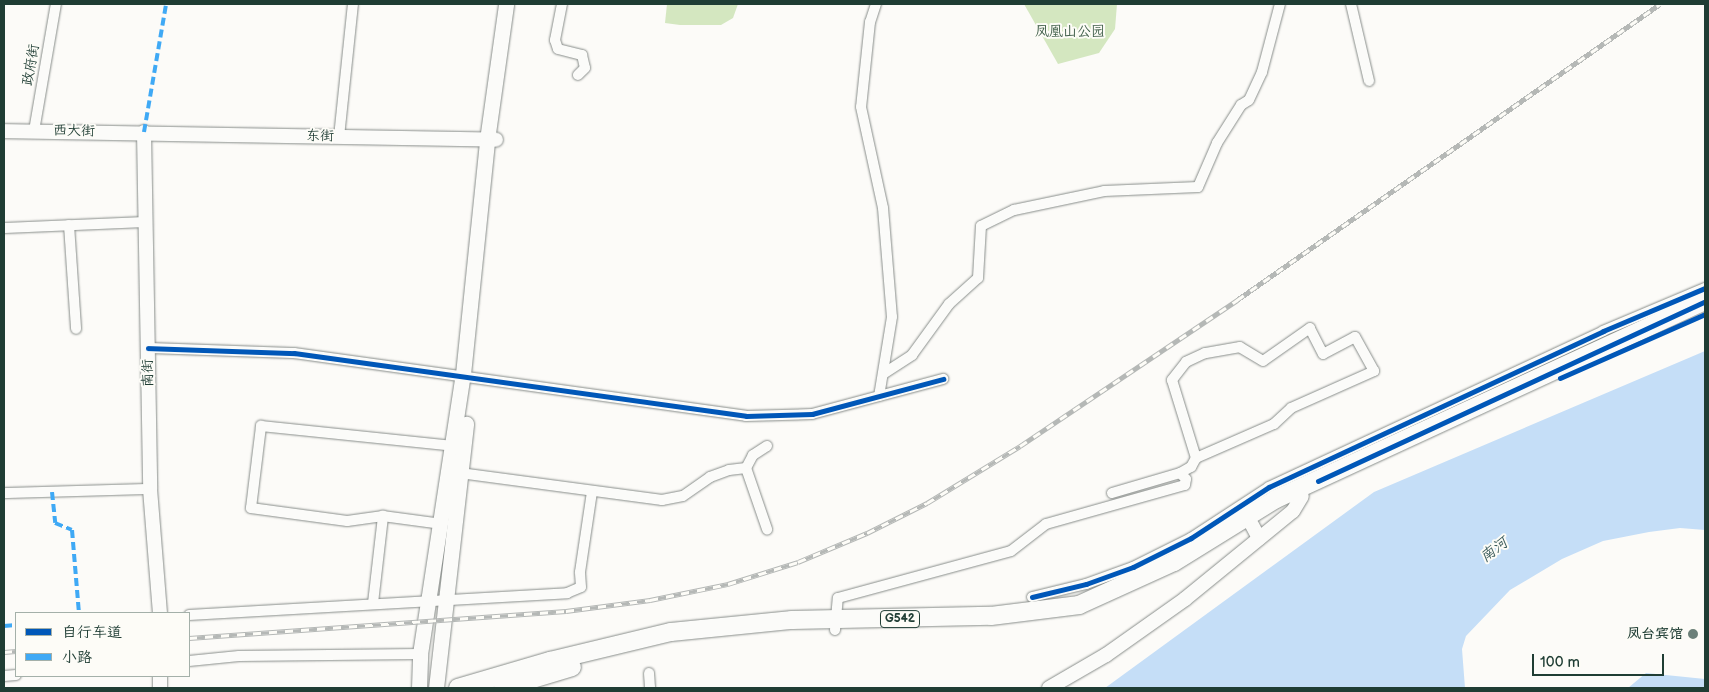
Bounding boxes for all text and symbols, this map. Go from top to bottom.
park label: 凤凰山公园 [1035,24,1105,40]
street label: 政府街 [19,43,43,87]
street label: 西大街 [53,122,95,140]
street label: 东街 [306,127,334,145]
street label: 南街 [139,359,157,387]
water label: 南河 [1477,534,1511,566]
road number: G542 [880,610,920,628]
legend [15,612,190,677]
text: 自行车道 [62,623,122,642]
place label: 凤台宾馆 [1627,626,1683,642]
marker: 凤台宾馆 [1687,628,1699,640]
scale bar [1534,644,1666,676]
text: 小路 [62,648,92,667]
text: 100 m [1540,653,1580,672]

